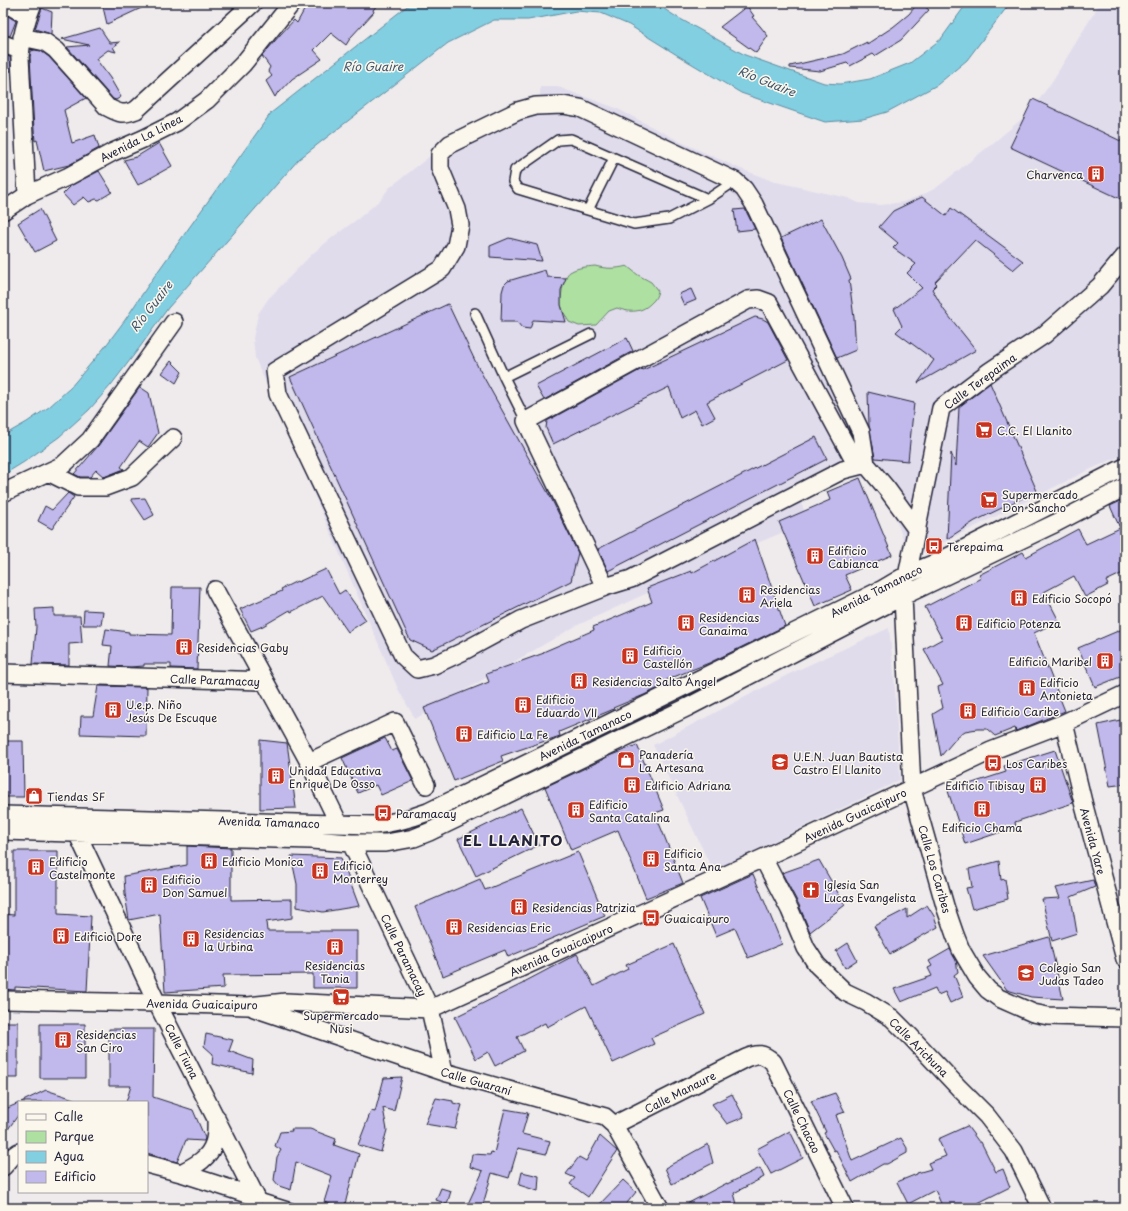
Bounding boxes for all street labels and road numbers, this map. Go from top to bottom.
street label: Avenida La Línea [97,110,185,166]
street label: Calle Terepaima [940,349,1020,413]
street label: Avenida Tamanaco [827,560,925,622]
street label: Calle Paramacay [170,670,260,690]
street label: Avenida Tamanaco [536,705,634,765]
street label: Avenida Guaicaipuro [801,784,909,846]
street label: Avenida Yare [1076,806,1110,877]
street label: Avenida Tamanaco [218,812,320,832]
street label: Calle Los Caribes [914,823,956,915]
street label: Calle Paramacay [377,911,431,999]
street label: Avenida Guaicaipuro [507,920,615,980]
street label: Avenida Guaicaipuro [146,995,258,1013]
street label: Calle Arichuna [885,1013,953,1081]
street label: Calle Tiuna [161,1020,203,1082]
street label: Calle Guaraní [439,1063,514,1099]
street label: Calle Manaure [641,1067,719,1117]
street label: Calle Chacao [779,1086,825,1156]

